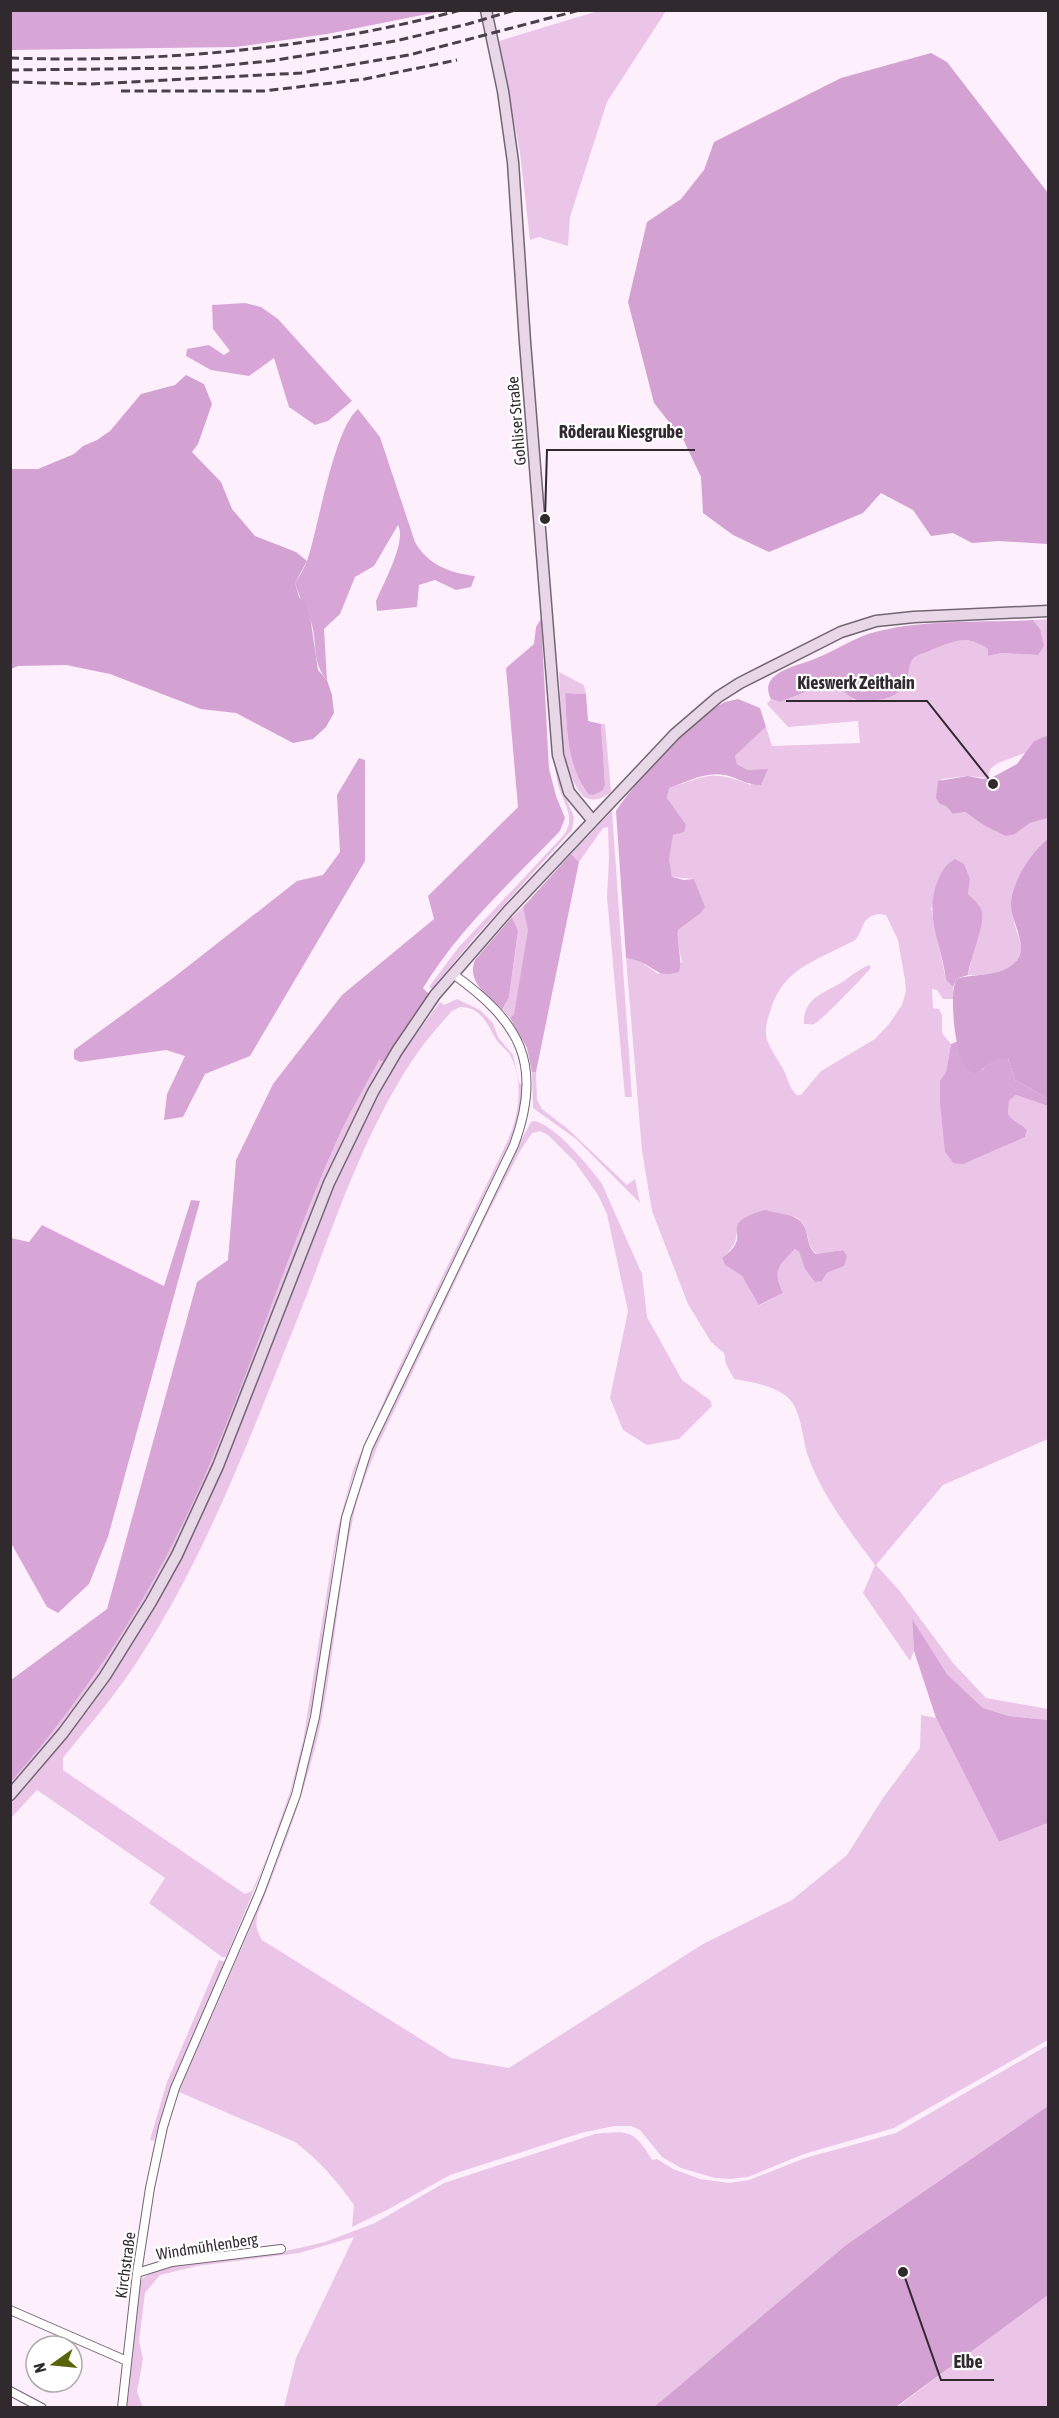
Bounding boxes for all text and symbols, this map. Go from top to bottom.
street label: Gohliser Straße [503,376,529,466]
callout: Röderau Kiesgrube [547,414,695,450]
text: Röderau Kiesgrube [559,421,683,442]
callout: Kieswerk Zeithain [786,665,927,701]
text: Kieswerk Zeithain [797,672,915,693]
street label: Windmühlenberg [155,2229,259,2264]
street label: Kirchstraße [111,2231,139,2299]
north arrow [24,2334,84,2394]
callout: Elbe [941,2344,994,2380]
text: Elbe [953,2351,983,2372]
text: N [30,2361,49,2375]

